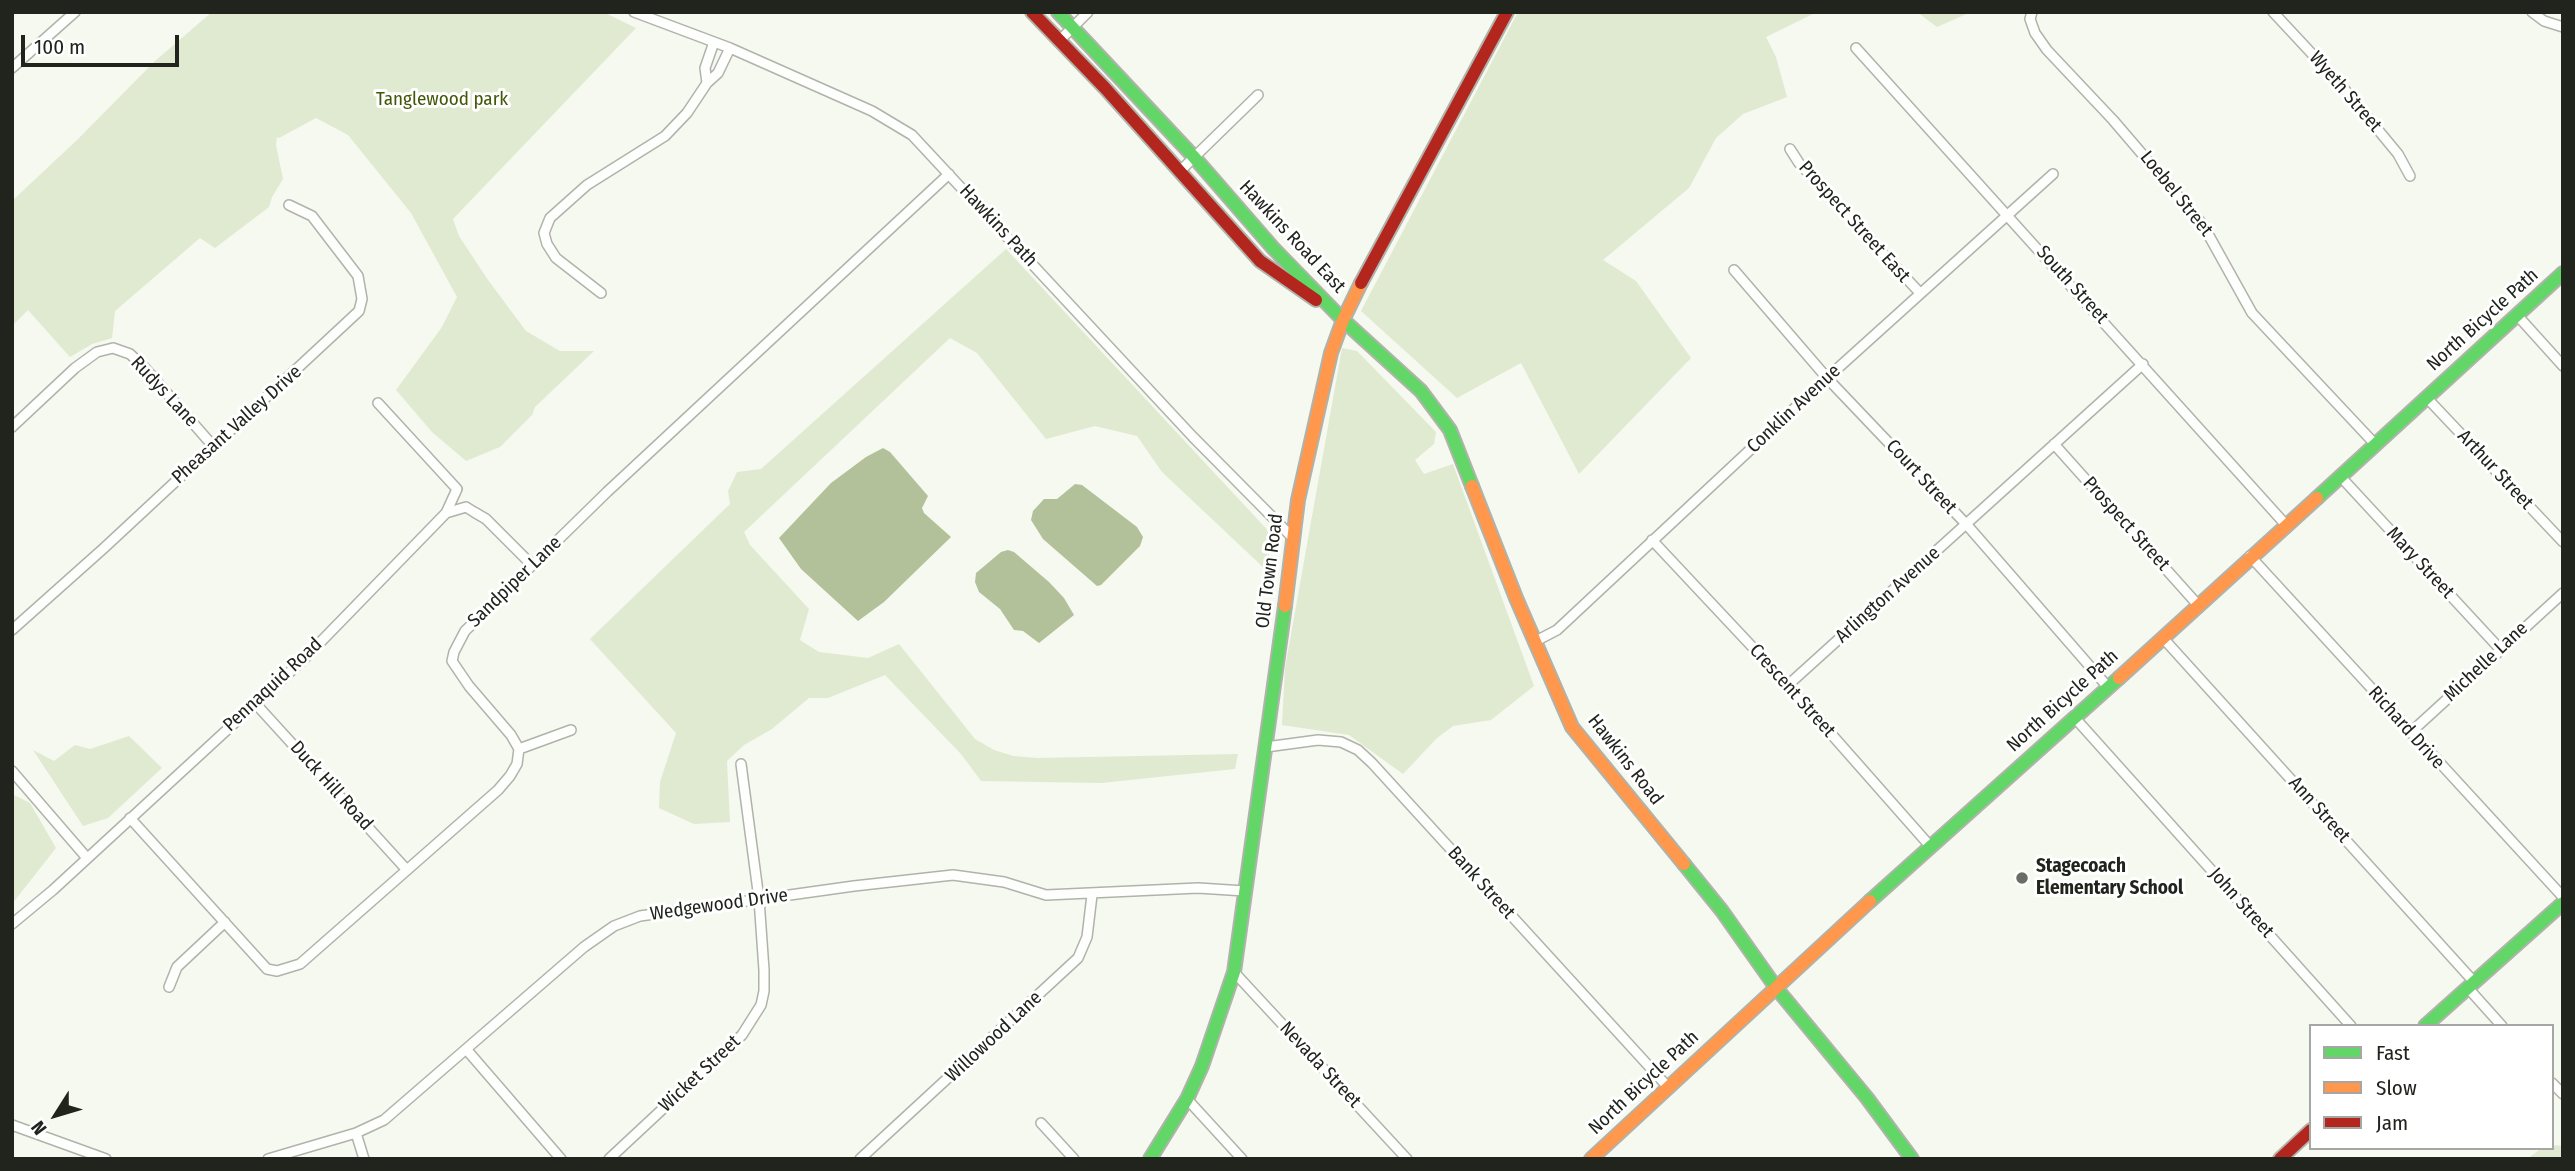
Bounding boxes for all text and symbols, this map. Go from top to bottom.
scale bar [24,21,182,65]
text: 100 m [34,34,85,60]
street label: Wyeth Street [2304,47,2386,137]
park label: Tanglewood park [376,89,508,111]
street label: Loebel Street [2135,147,2217,241]
street label: Prospect Street East [1794,157,1914,287]
street label: Hawkins Road East [1234,176,1350,298]
street label: Hawkins Path [954,180,1042,272]
street label: South Street [2031,241,2113,329]
street label: North Bicycle Path [2423,264,2543,376]
street label: Rudys Lane [126,352,202,432]
street label: Conklin Avenue [1743,360,1845,458]
street label: Pheasant Valley Drive [168,361,306,489]
street label: Arthur Street [2452,425,2538,515]
street label: Court Street [1881,435,1961,519]
street label: Prospect Street [2078,472,2174,576]
street label: Old Town Road [1252,512,1288,630]
street label: Mary Street [2381,523,2459,603]
street label: Sandpiper Lane [463,532,567,632]
street label: Arlington Avenue [1831,542,1945,648]
street label: Michelle Lane [2439,617,2533,707]
street label: Pennaquid Road [219,633,327,737]
street label: Crescent Street [1744,640,1840,742]
street label: North Bicycle Path [2003,645,2123,757]
street label: Richard Drive [2363,682,2449,774]
street label: Hawkins Road [1583,710,1667,810]
street label: Duck Hill Road [285,737,377,835]
street label: Ann Street [2283,772,2355,848]
street label: Bank Street [1442,842,1520,924]
place label: Stagecoach Elementary School [2036,856,2183,900]
street label: John Street [2204,863,2278,943]
marker: Stagecoach Elementary School [2014,870,2030,886]
street label: Wedgewood Drive [649,884,789,926]
street label: Willowood Lane [941,987,1047,1087]
street label: Nevada Street [1274,1017,1366,1113]
legend [2309,1024,2554,1150]
street label: North Bicycle Path [1584,1026,1704,1140]
street label: Wicket Street [655,1031,745,1117]
text: Fast [2376,1040,2410,1066]
text: Slow [2376,1075,2417,1101]
north arrow [21,1080,91,1150]
text: Jam [2376,1110,2408,1136]
text: N [26,1116,51,1139]

